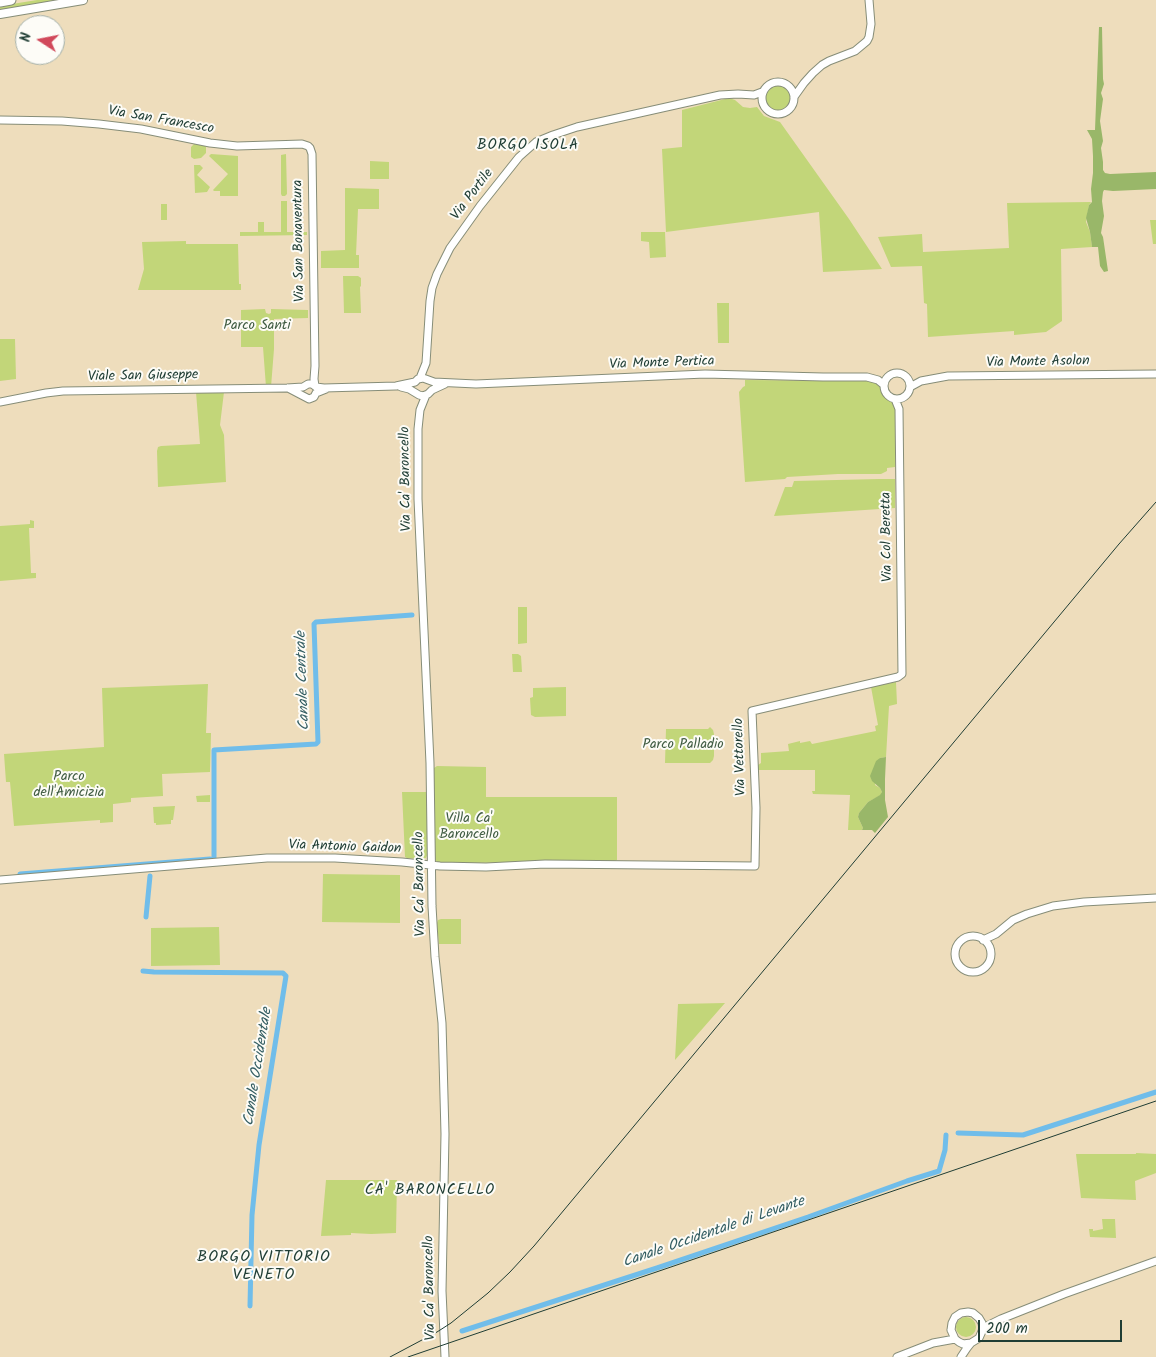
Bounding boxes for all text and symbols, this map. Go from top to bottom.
north arrow [15,15,65,65]
text: N [15,31,38,44]
street label: Via San Francesco [107,103,215,139]
district label: BORGO ISOLA [476,137,580,155]
street label: Via Portile [448,166,498,224]
street label: Via San Bonaventura [291,180,309,302]
park label: Parco Santi [223,319,291,335]
street label: Via Monte Pertica [609,354,715,374]
street label: Via Monte Asolon [986,354,1090,372]
street label: Viale San Giuseppe [88,368,198,386]
street label: Via Ca' Baroncello [398,426,416,532]
street label: Via Col Beretta [879,492,897,582]
water label: Canale Centrale [293,631,315,731]
street label: Via Vettorello [731,718,751,796]
park label: Parco Palladio [642,738,724,754]
park label: Parco dell'Amicizia [34,770,104,802]
park label: Villa Ca' Baroncello [439,812,499,844]
street label: Via Ca' Baroncello [412,831,430,937]
street label: Via Antonio Gaidon [288,838,402,858]
water label: Canale Occidentale [241,1007,277,1127]
district label: CA' BARONCELLO [363,1182,497,1200]
water label: Canale Occidentale di Levante [621,1193,807,1273]
street label: Via Ca' Baroncello [422,1235,440,1341]
district label: BORGO VITTORIO VENETO [195,1248,333,1286]
scale bar [981,1310,1125,1342]
text: 200 m [986,1317,1028,1341]

